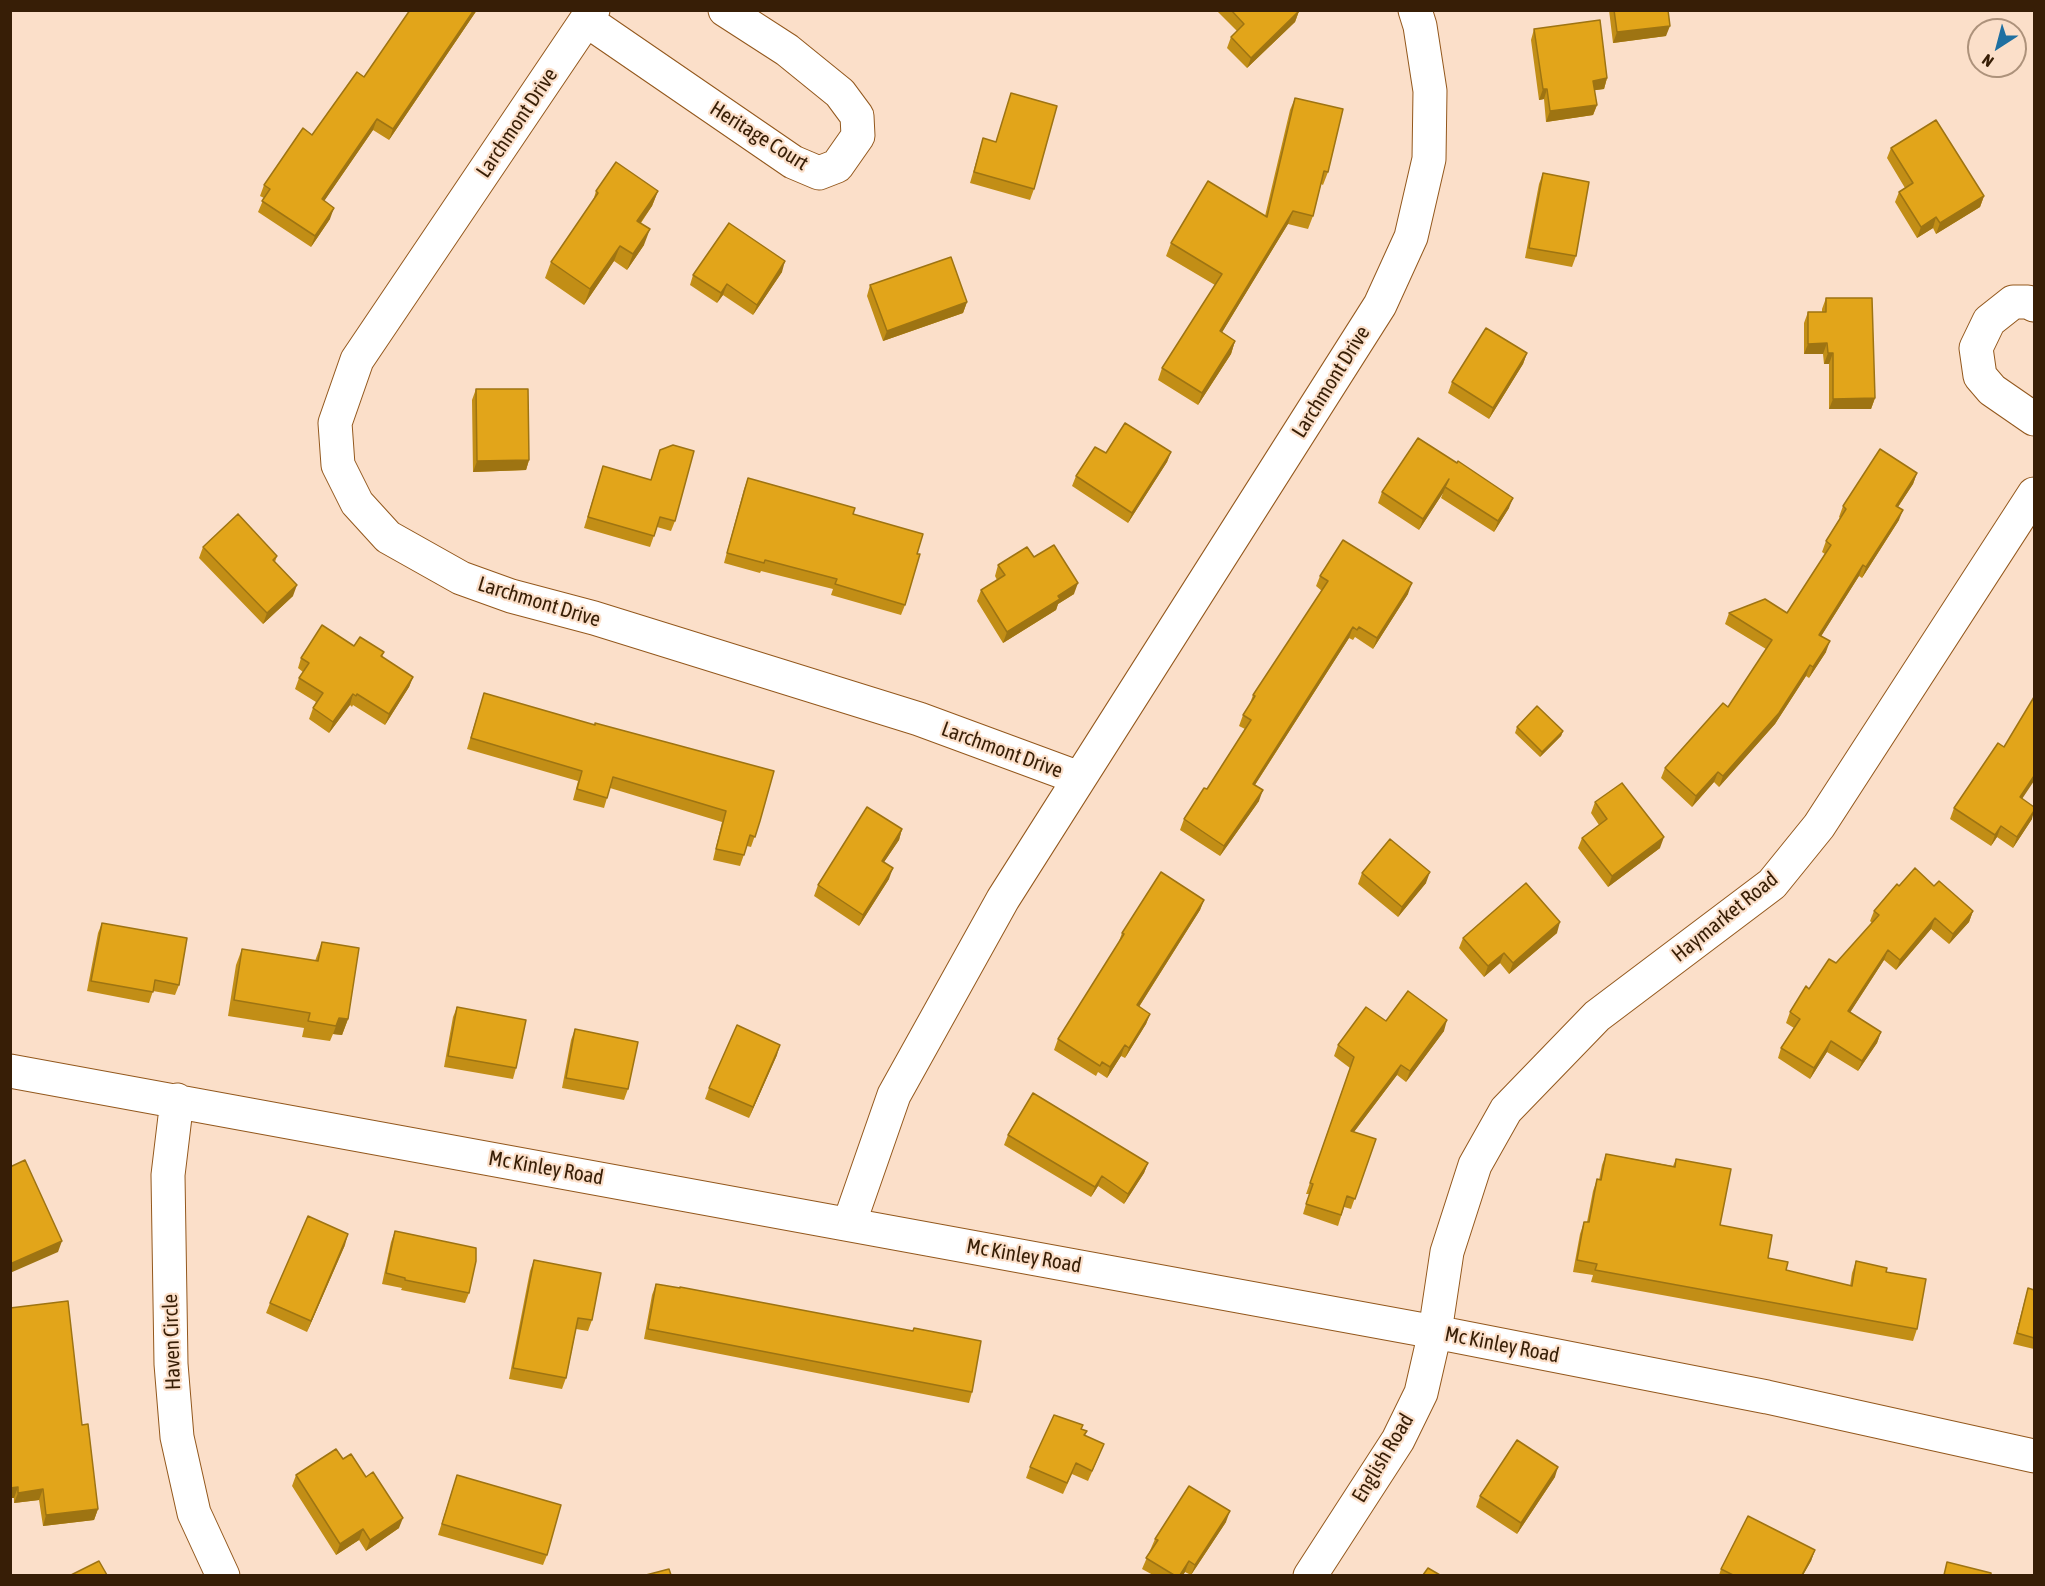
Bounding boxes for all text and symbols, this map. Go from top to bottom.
north arrow [1967,18,2027,78]
text: N [1978,51,1997,71]
street label: Larchmont Drive [471,63,563,183]
street label: Heritage Court [705,96,813,176]
street label: Larchmont Drive [1287,322,1375,442]
street label: Larchmont Drive [475,571,603,633]
street label: Larchmont Drive [938,716,1066,784]
street label: Haymarket Road [1667,867,1783,967]
street label: Mc Kinley Road [487,1145,605,1191]
street label: Mc Kinley Road [965,1233,1083,1279]
street label: Haven Circle [158,1294,186,1390]
street label: Mc Kinley Road [1443,1322,1561,1368]
street label: English Road [1347,1409,1419,1507]

